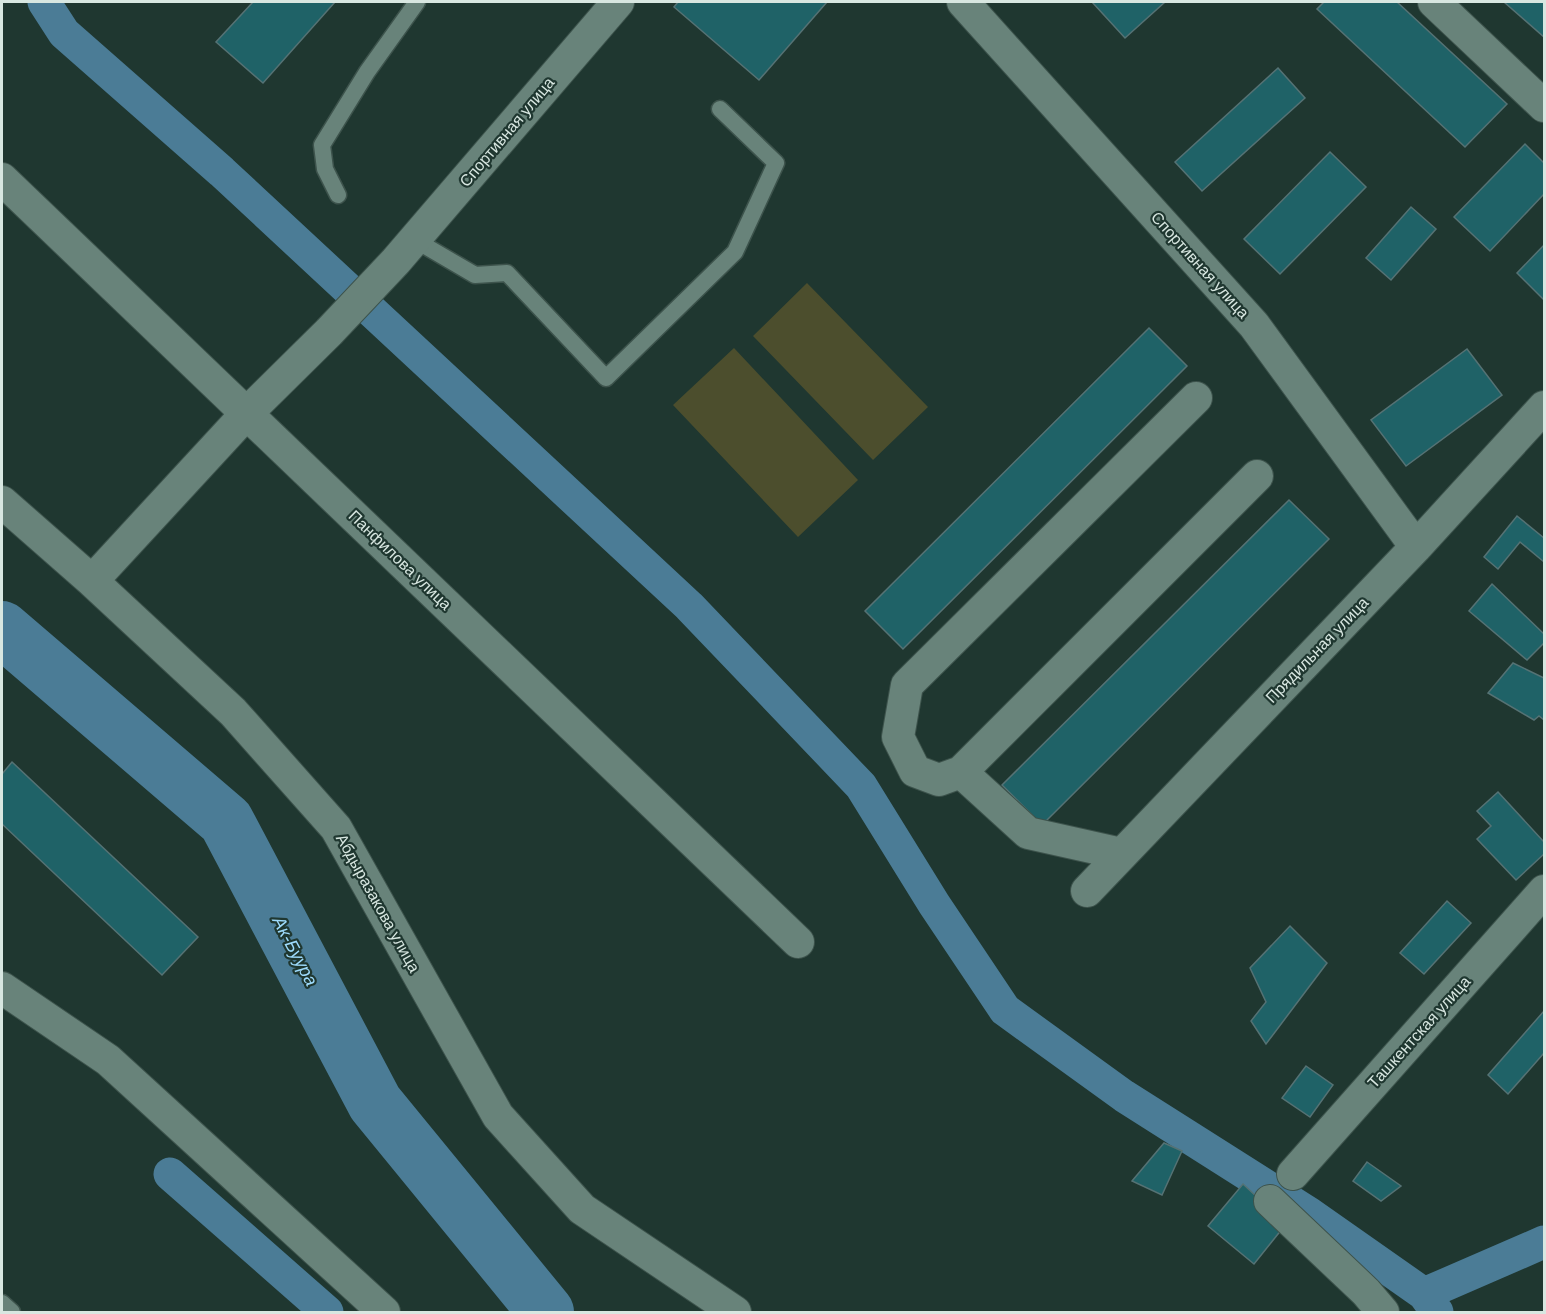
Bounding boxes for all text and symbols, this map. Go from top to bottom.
street label: Спортивная улица [456,74,558,190]
street label: Спортивная улица [1148,208,1252,322]
street label: Панфилова улица [345,507,455,613]
street label: Прядильная улица [1262,594,1372,706]
street label: Абдыразакова улица [333,831,423,975]
water label: Ак-Буура [268,912,322,989]
street label: Ташкентская улица [1364,973,1474,1091]

